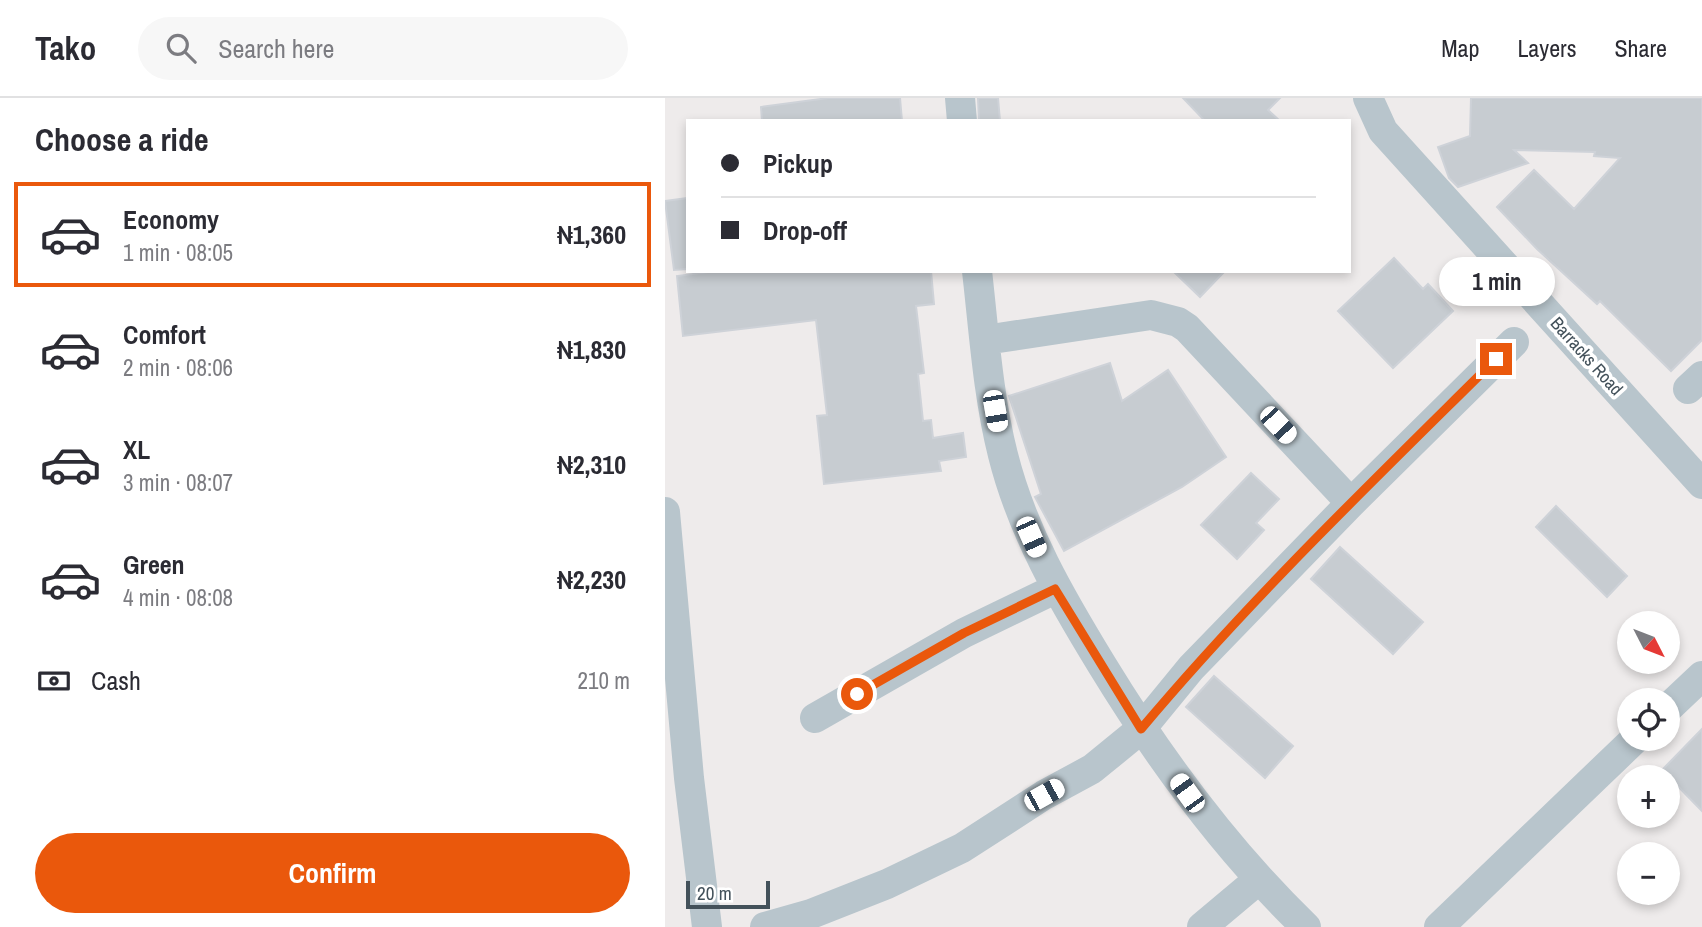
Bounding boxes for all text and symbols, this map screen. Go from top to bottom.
search box [138,17,628,80]
text: Tako [35,26,96,70]
icon: search [162,29,200,67]
text: Search here [218,31,334,66]
text: Map [1441,32,1479,64]
text: Layers [1517,32,1576,64]
text: Share [1614,32,1667,64]
text: Choose a ride [35,118,209,161]
text: Pickup [763,146,833,181]
text: Economy [123,202,219,237]
icon: car [39,203,102,266]
text: Drop-off [763,213,847,248]
text: ₦1,360 [557,217,626,252]
text: 1 min · 08:05 [123,237,233,268]
callout: 1 min [1438,258,1554,306]
text: 1 min [1472,266,1522,297]
street label: Barracks Road [1545,311,1629,401]
text: Comfort [123,317,206,352]
icon: car [39,318,102,381]
text: ₦1,830 [557,332,626,367]
route end [1480,343,1512,375]
text: 2 min · 08:06 [123,352,233,383]
car [982,388,1009,434]
car [1256,402,1301,448]
text: XL [123,432,150,467]
icon: car [39,433,102,496]
text: ₦2,310 [557,447,626,482]
text: 3 min · 08:07 [123,467,233,498]
car [1013,514,1050,560]
text: Green [123,547,185,582]
icon: car [39,548,102,611]
text: ₦2,230 [557,562,626,597]
text: 4 min · 08:08 [123,582,233,613]
north arrow [1617,611,1680,674]
map controls [1617,611,1680,905]
icon: cash [35,662,73,700]
text: Cash [91,663,141,698]
text: 210 m [578,665,630,696]
route start [841,678,873,710]
button: locate [1617,688,1680,751]
button: + [1617,765,1680,828]
car [1167,770,1208,816]
car [1021,776,1068,814]
button: Confirm [35,833,630,913]
button: − [1617,842,1680,905]
scale bar [686,878,770,910]
text: 20 m [697,880,732,906]

